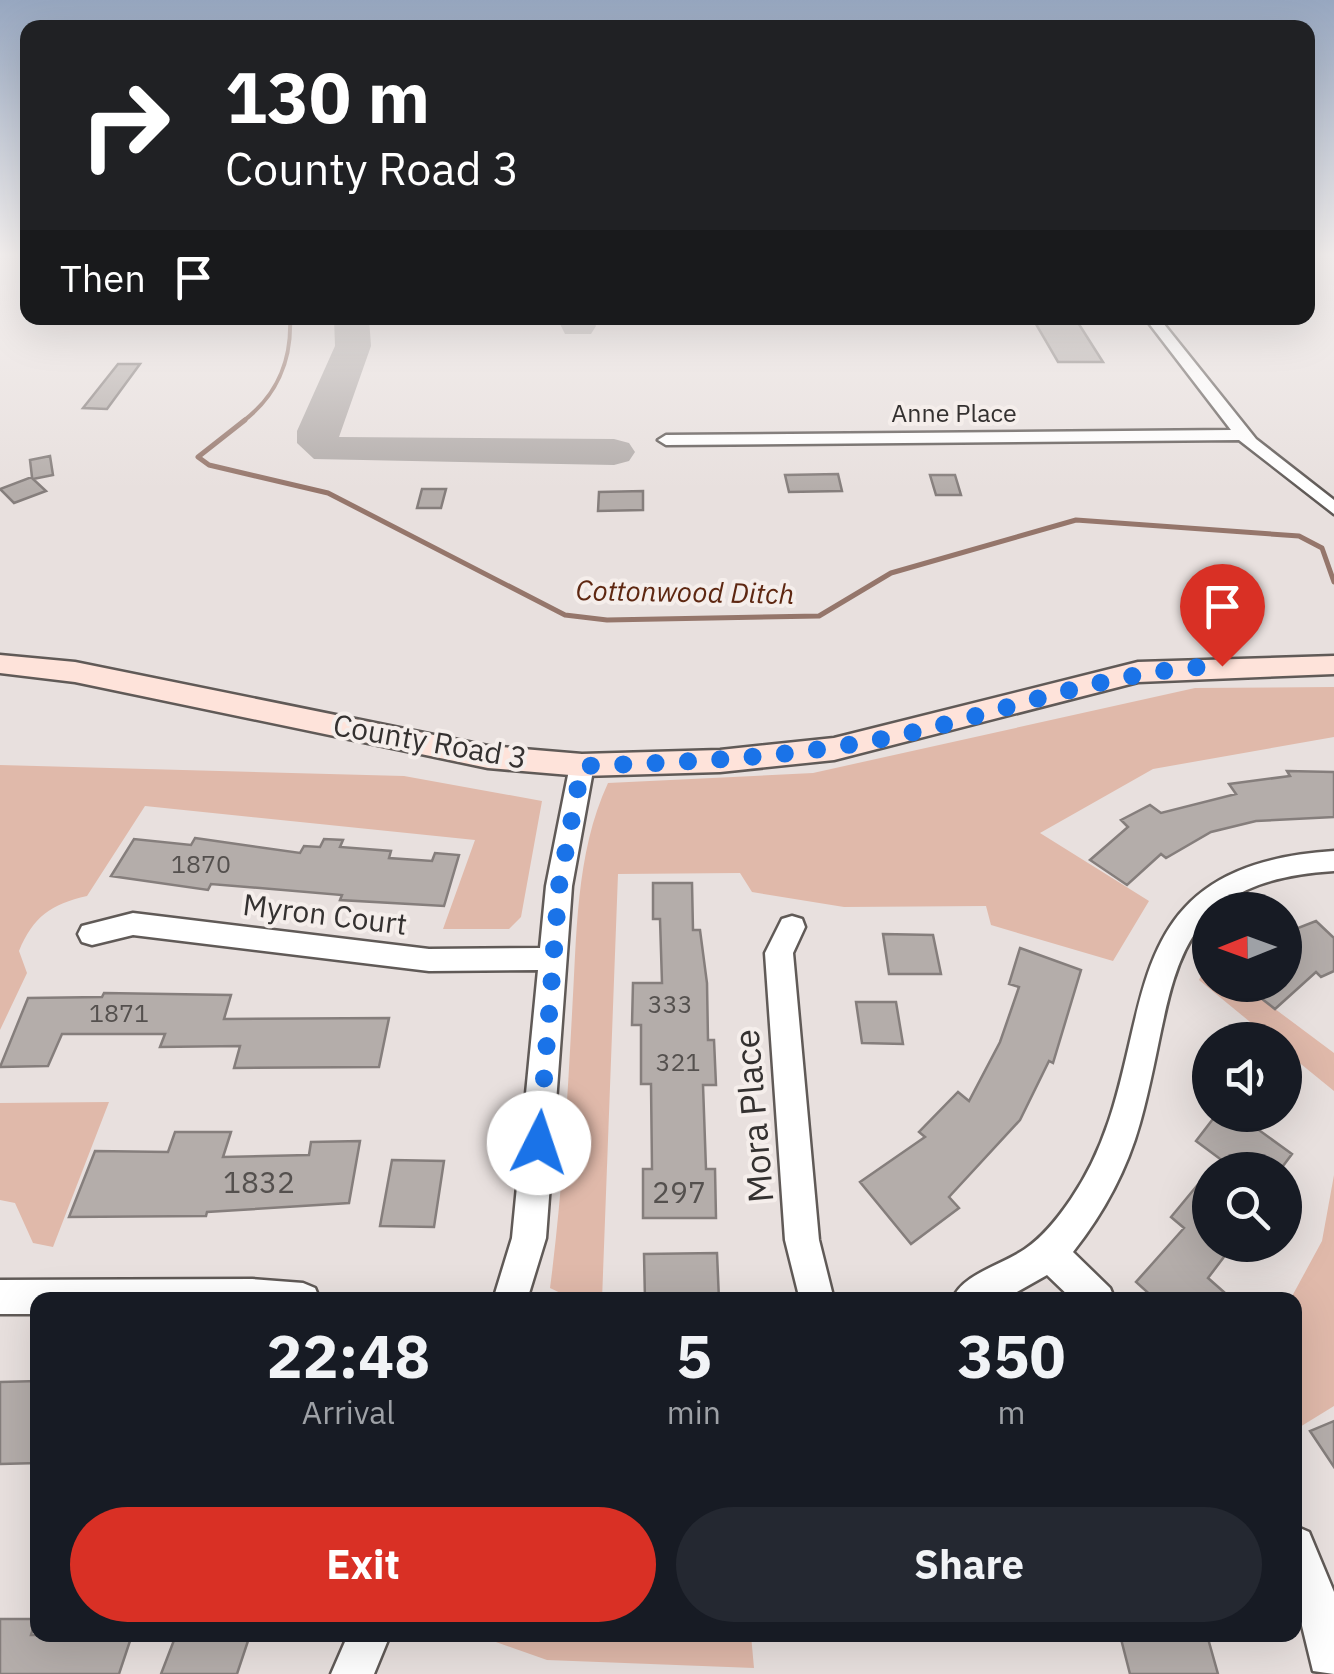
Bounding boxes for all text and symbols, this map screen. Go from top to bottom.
text: 130 m [225,51,430,142]
icon: right [60,60,190,190]
text: County Road 3 [225,139,519,197]
icon: arrive [166,250,221,305]
text: Then [60,253,146,302]
street label: Anne Place [891,396,1017,429]
pin [1180,564,1265,667]
water label: Cottonwood Ditch [575,571,795,612]
icon: arrive [1195,579,1250,634]
street label: County Road 3 [330,704,530,777]
house number: 1870 [171,847,231,880]
street label: Myron Court [241,884,410,943]
north arrow [1192,892,1302,1002]
map controls [1192,892,1302,1262]
house number: 333 [647,987,693,1020]
house number: 1871 [89,996,149,1029]
button: sound [1192,1022,1302,1132]
street label: Mora Place [723,1028,783,1205]
house number: 321 [655,1045,701,1078]
position arrow [487,1091,591,1195]
button: search [1192,1152,1302,1262]
house number: 1832 [223,1162,295,1201]
house number: 297 [652,1172,706,1211]
text: 22:48 [267,1316,430,1395]
text: 5 [676,1316,712,1395]
text: 350 [957,1316,1065,1395]
text: Arrival [302,1391,395,1433]
text: min [667,1391,721,1433]
text: m [998,1391,1025,1433]
button: Exit [70,1507,656,1622]
button: Share [676,1507,1262,1622]

